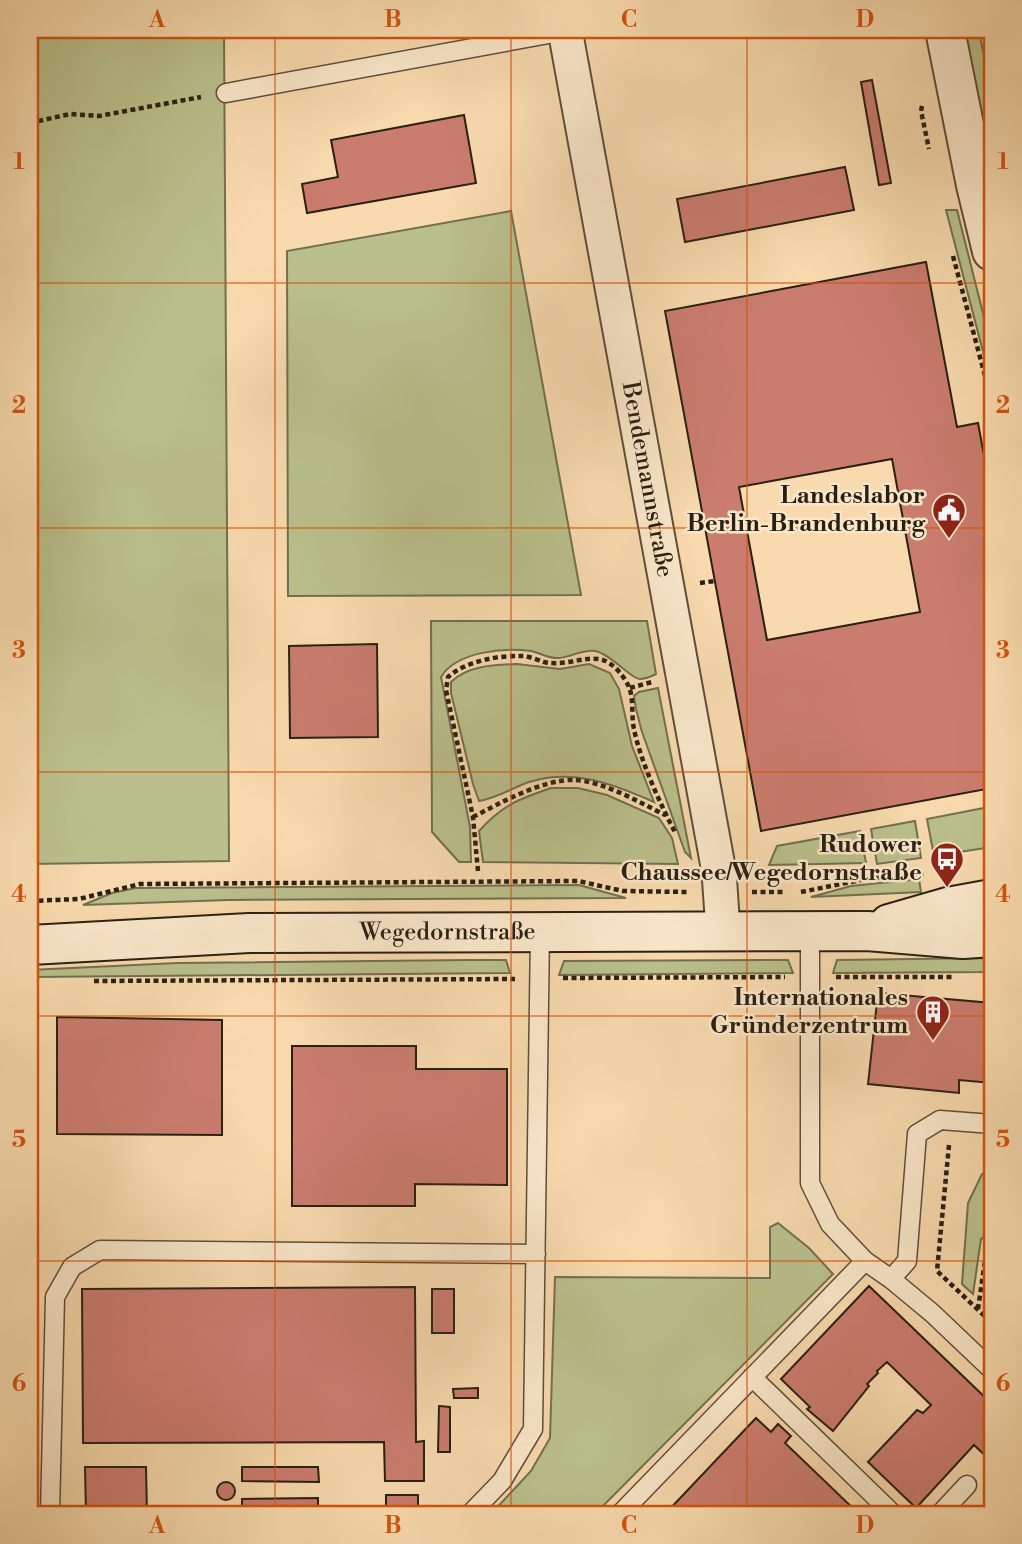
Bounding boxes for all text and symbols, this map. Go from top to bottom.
text: A [148,6,166,34]
text: B [384,6,402,34]
text: C [621,6,637,34]
text: D [856,6,874,34]
text: 1 [13,148,25,176]
text: 1 [997,148,1009,176]
street label: Bendemannstraße [614,378,680,580]
text: 2 [12,392,26,420]
text: 2 [996,392,1010,420]
place label: Landeslabor Berlin-Brandenburg [687,481,926,539]
public building icon: Landeslabor Berlin-Brandenburg [930,491,968,540]
text: 3 [12,637,26,665]
text: 3 [996,637,1010,665]
place label: Rudower Chaussee/Wegedornstraße [621,830,922,888]
bus stop icon: Rudower Chaussee/Wegedornstraße [928,840,966,889]
text: 4 [11,881,27,909]
text: 4 [995,881,1011,909]
street label: Wegedornstraße [359,917,536,948]
place label: Internationales Gründerzentrum [710,983,908,1041]
building icon: Internationales Gründerzentrum [914,993,952,1042]
text: 5 [12,1126,26,1154]
text: 5 [996,1126,1010,1154]
text: 6 [12,1370,26,1398]
text: 6 [996,1370,1010,1398]
text: A [148,1512,166,1540]
text: B [384,1512,402,1540]
text: C [621,1512,637,1540]
text: D [856,1512,874,1540]

